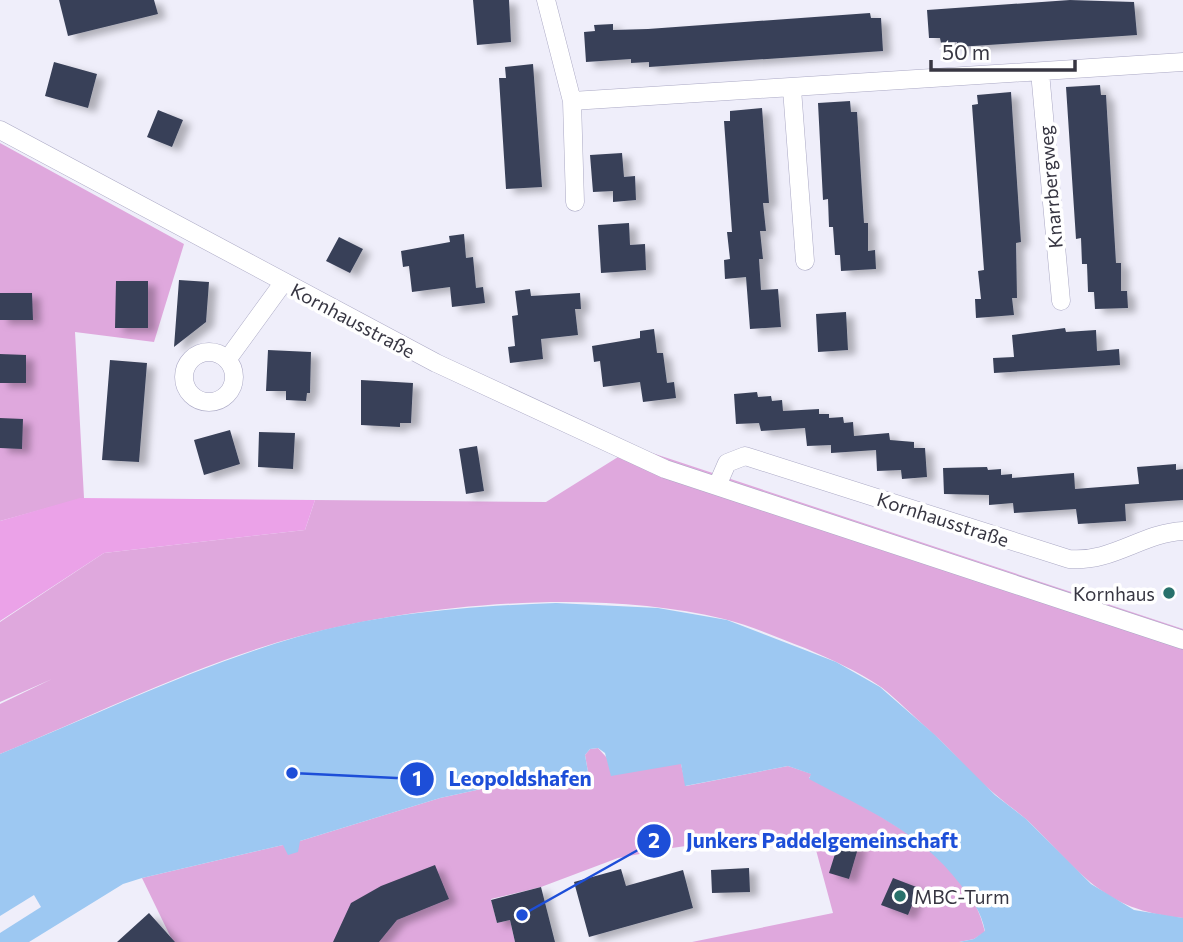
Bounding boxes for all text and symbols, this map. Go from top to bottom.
scale bar [931,28,1074,72]
text: 50 m [942,39,990,64]
street label: Knarrbergweg [1033,125,1067,249]
street label: Kornhausstraße [287,278,419,362]
street label: Kornhausstraße [874,487,1012,551]
place label: Kornhaus [1073,582,1155,605]
marker: Kornhaus [1161,585,1177,601]
callout: Leopoldshafen [399,758,605,800]
text: 1 [412,765,422,790]
text: Leopoldshafen [448,765,592,790]
callout: Junkers Paddelgemeinschaft [637,820,972,862]
text: 2 [648,827,660,852]
text: Junkers Paddelgemeinschaft [686,827,958,852]
place label: MBC-Turm [914,885,1009,908]
marker: MBC-Turm [892,888,908,904]

